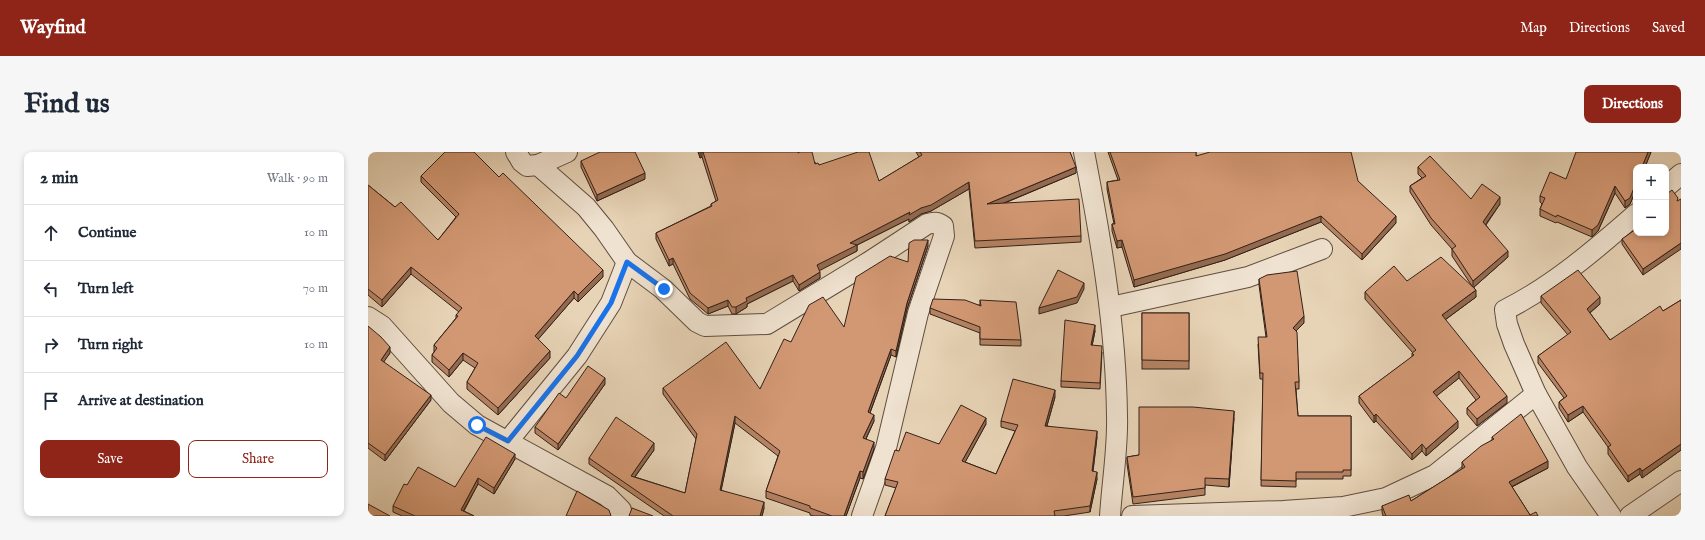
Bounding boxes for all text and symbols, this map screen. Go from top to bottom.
text: Wayfind [20,16,86,40]
text: Map [1520,19,1547,37]
text: Directions [1569,19,1630,37]
text: Saved [1652,19,1685,37]
button: Directions [1584,85,1681,123]
text: Find us [24,87,110,122]
map controls [1633,164,1669,236]
button: + [1633,164,1669,200]
text: 2 min [40,168,78,189]
text: Walk · 90 m [267,170,328,187]
button: − [1633,200,1669,236]
icon: ahead [40,222,62,244]
text: Continue [78,223,136,242]
text: 10 m [304,224,328,241]
icon: left [40,278,62,300]
text: Turn left [78,279,134,298]
text: 70 m [303,280,328,297]
route end [655,280,673,298]
icon: right [40,334,62,356]
text: Turn right [78,335,143,354]
text: 10 m [304,336,328,353]
icon: arrive [40,390,62,412]
text: Arrive at destination [78,391,204,410]
route start [468,416,486,434]
button: Save [40,440,180,478]
button: Share [188,440,328,478]

